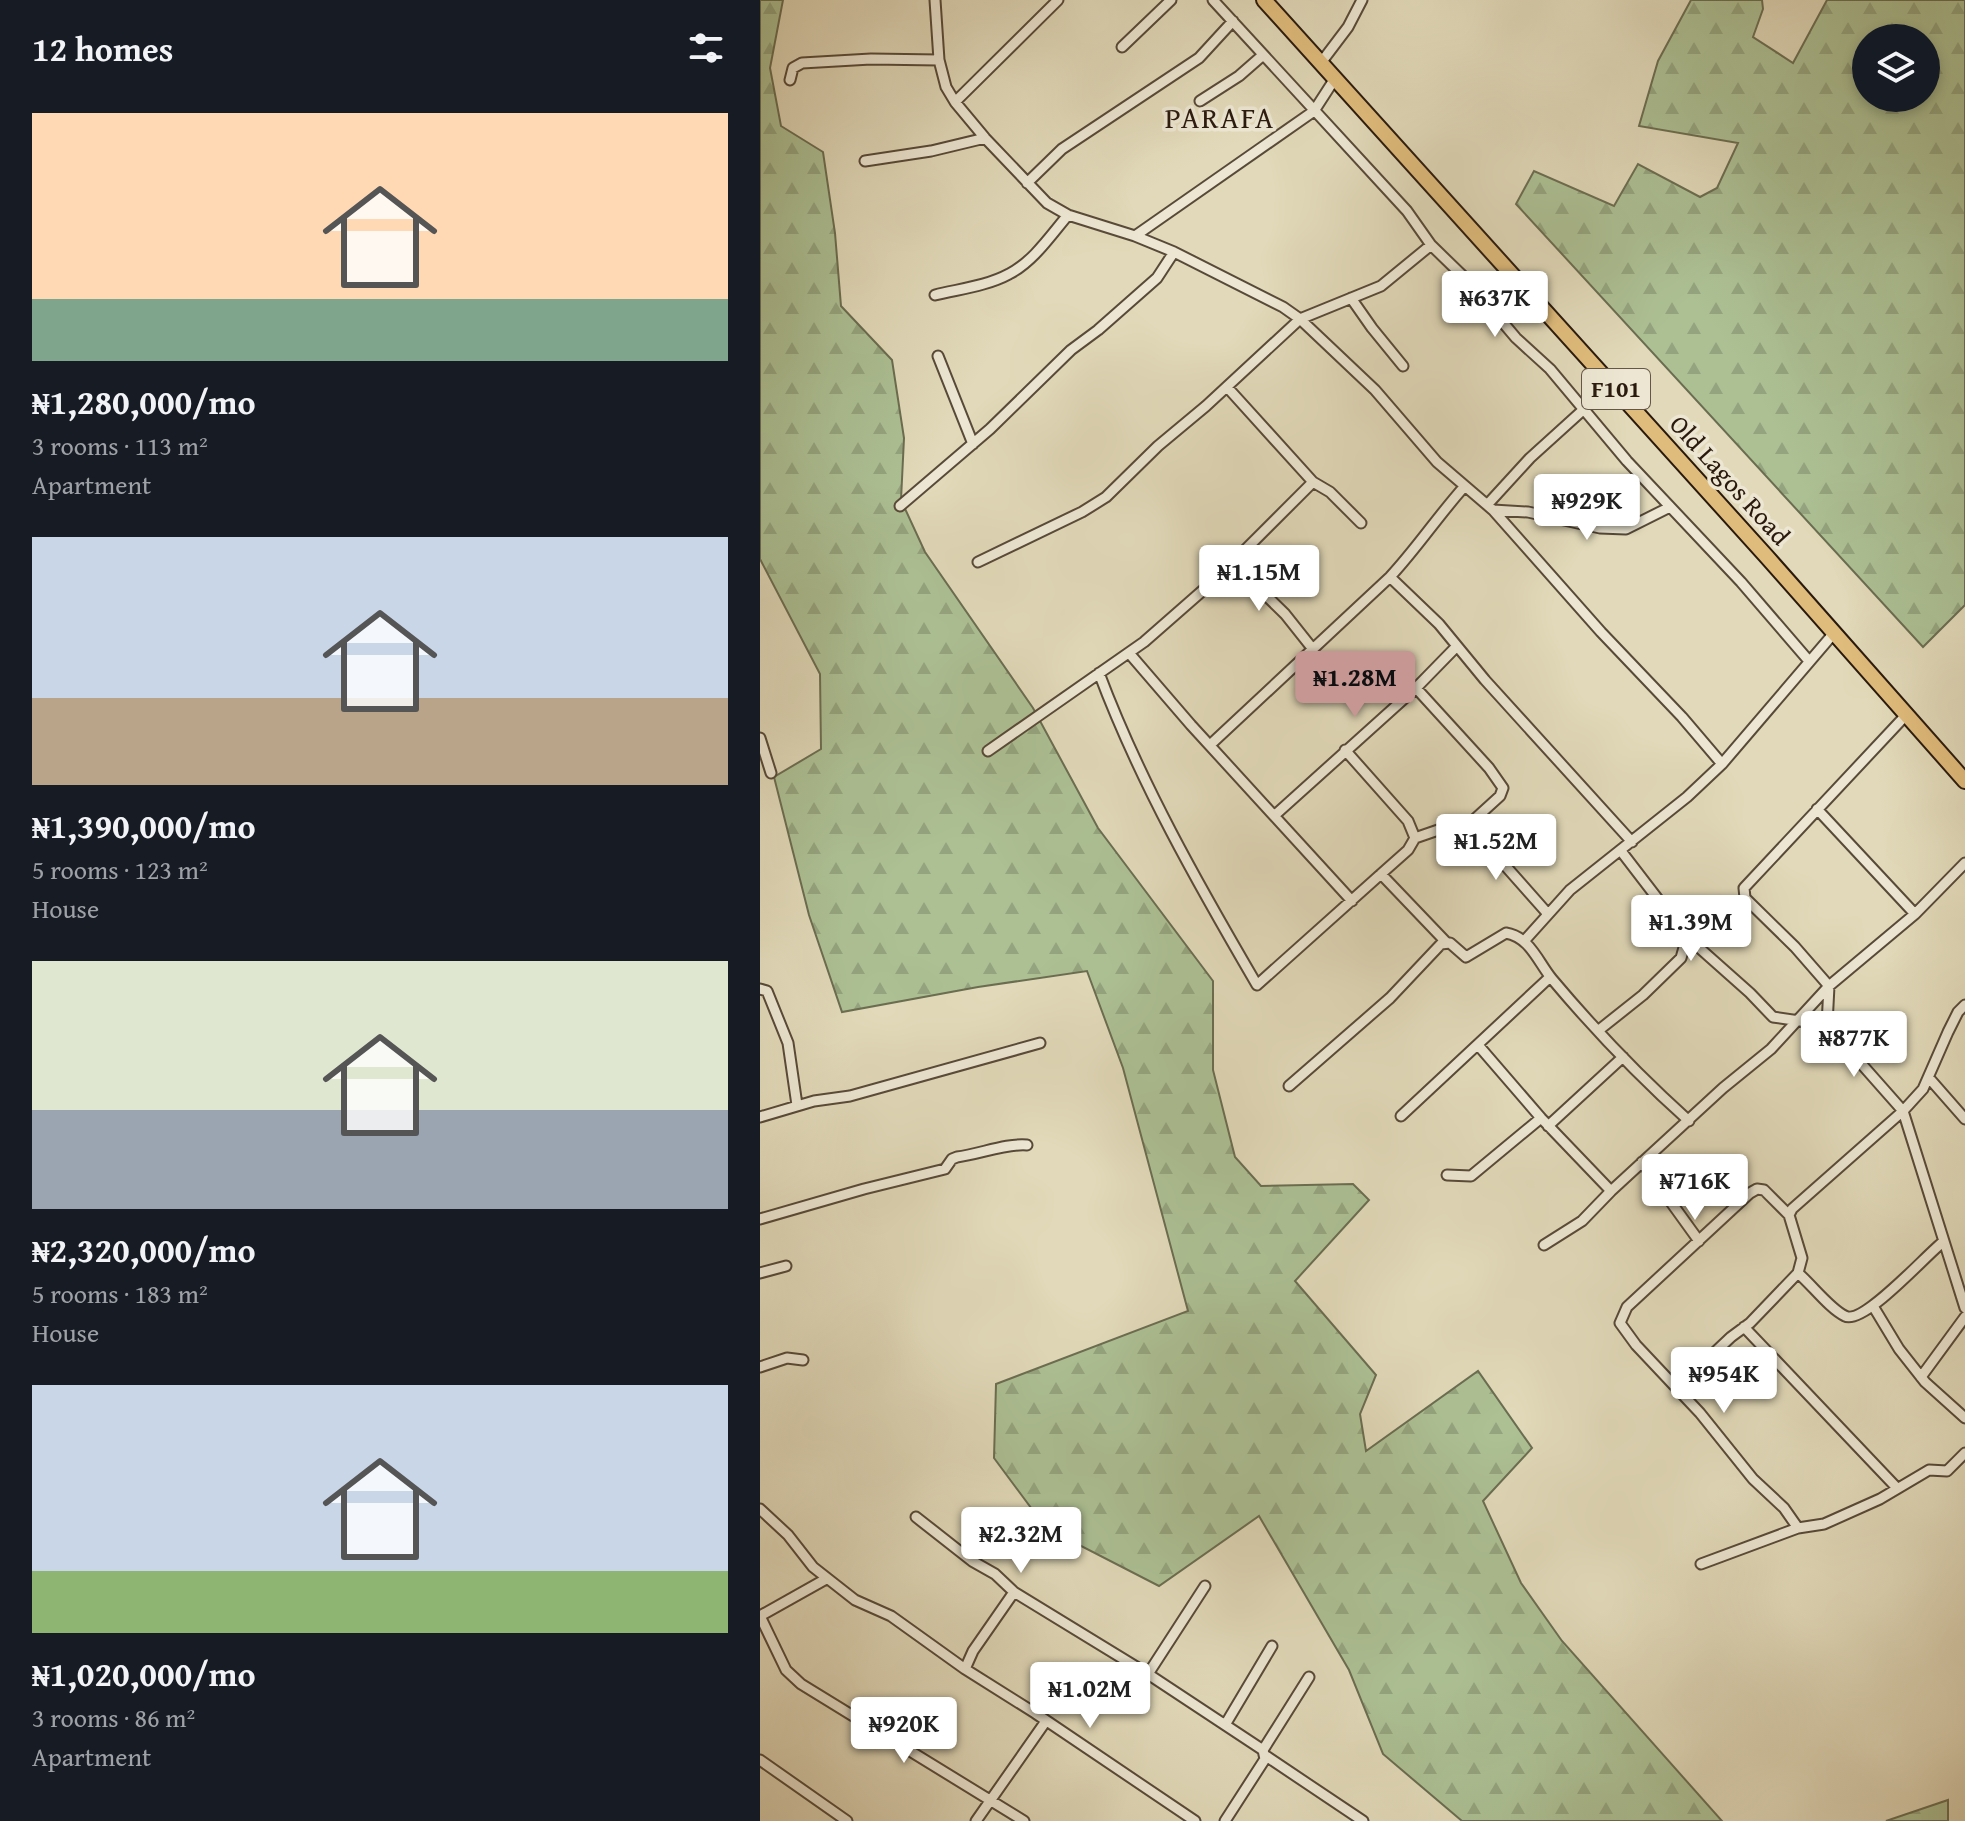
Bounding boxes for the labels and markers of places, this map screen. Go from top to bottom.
pin: ₦637K [1439,271,1551,339]
pin: ₦929K [1531,474,1643,542]
pin: ₦1.15M [1194,545,1324,613]
pin: ₦1.28M [1290,651,1420,719]
pin: ₦1.52M [1431,814,1561,882]
pin: ₦1.39M [1626,895,1756,963]
pin: ₦877K [1798,1011,1910,1079]
pin: ₦716K [1639,1154,1751,1222]
pin: ₦954K [1668,1347,1780,1415]
pin: ₦2.32M [956,1507,1086,1575]
pin: ₦1.02M [1025,1662,1155,1730]
pin: ₦920K [848,1697,960,1765]

